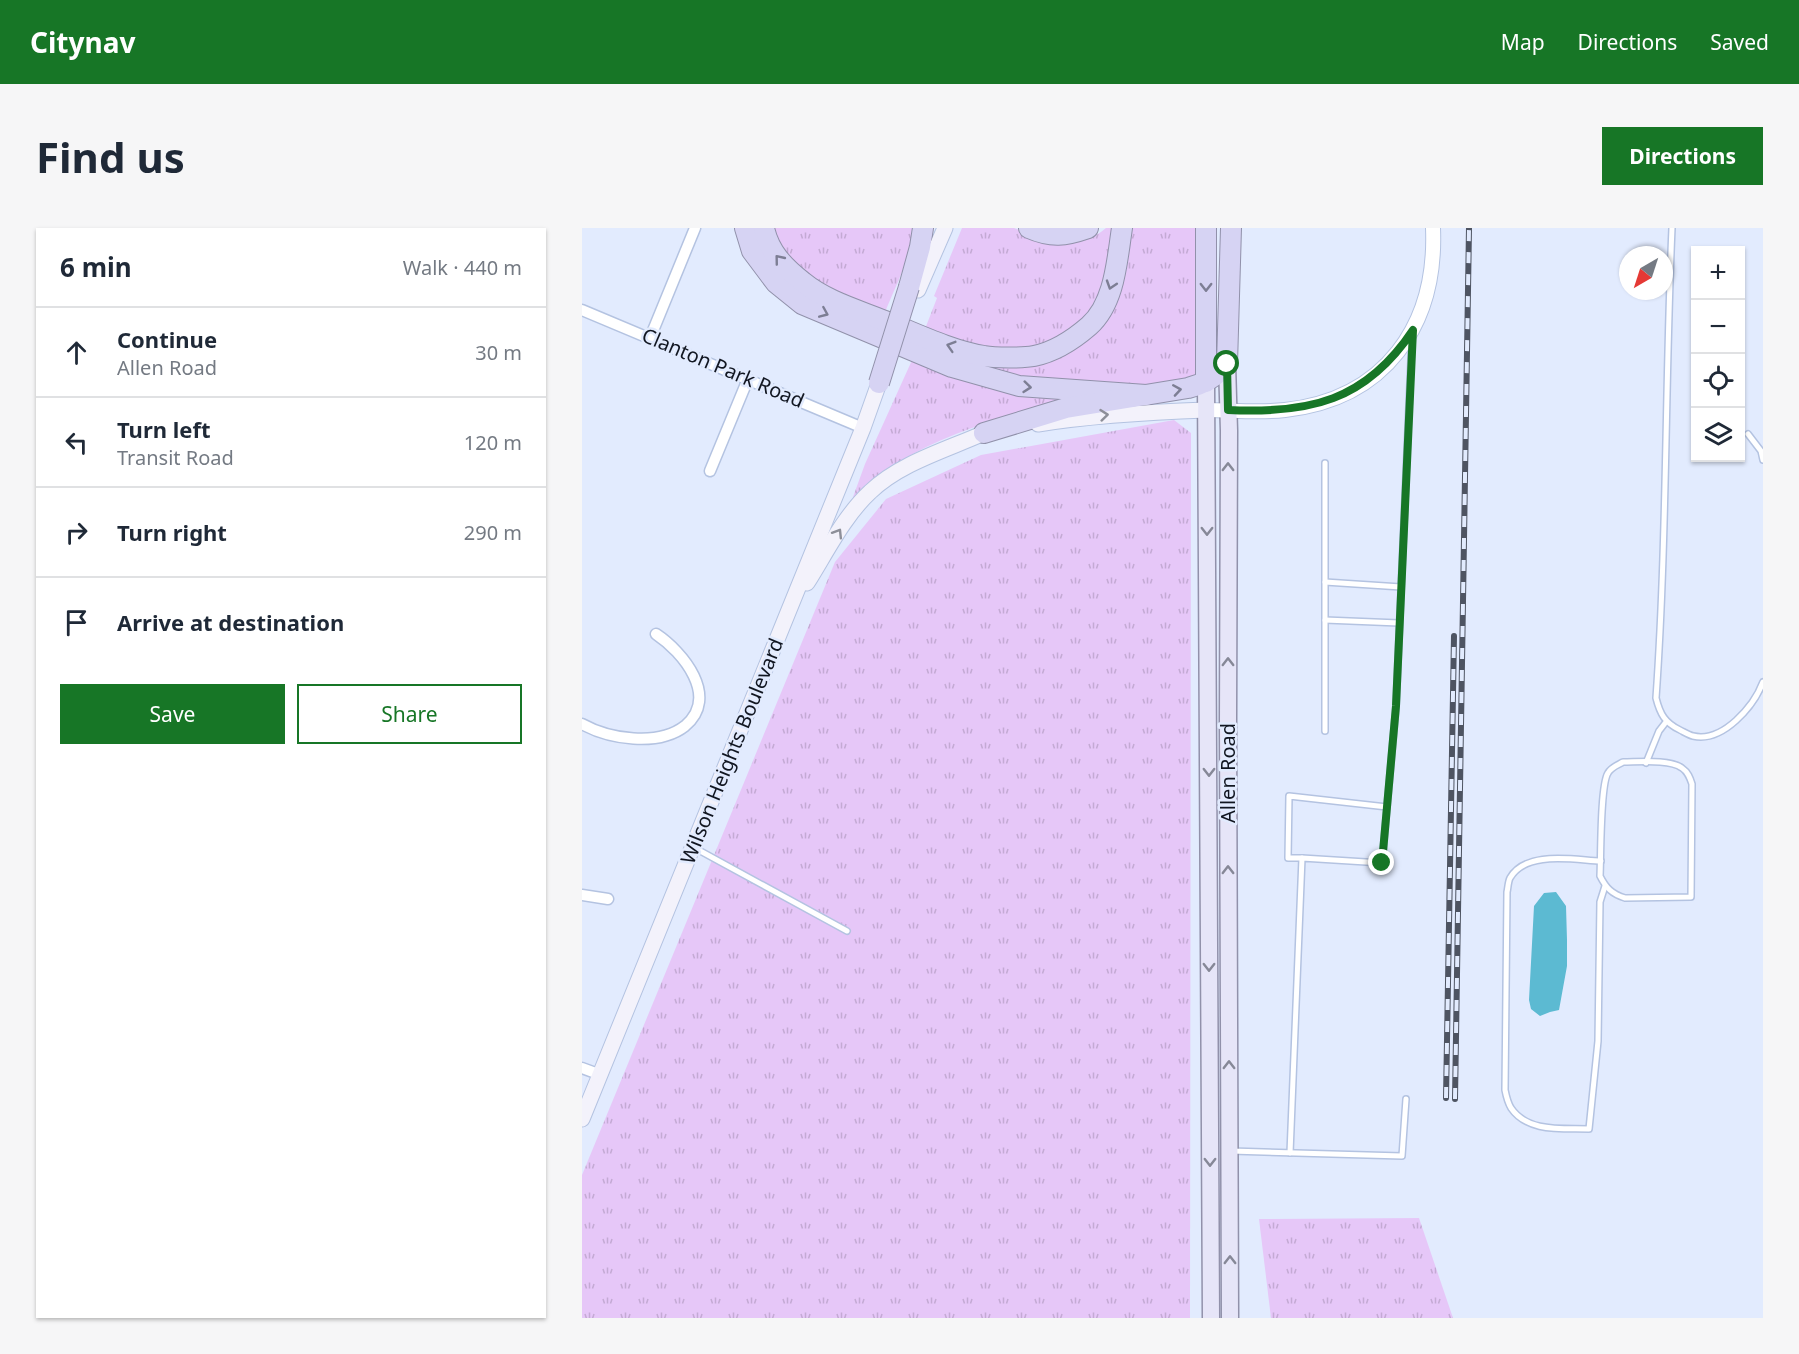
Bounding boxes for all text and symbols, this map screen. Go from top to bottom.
text: Citynav [30,23,135,61]
text: Map [1501,28,1545,56]
text: Directions [1578,28,1677,56]
text: Saved [1710,28,1769,56]
button: Directions [1602,127,1763,185]
text: Find us [36,128,185,185]
north arrow [1619,246,1673,300]
map controls [1691,246,1745,462]
button: + [1691,246,1745,300]
text: 6 min [60,249,132,285]
text: Walk · 440 m [403,254,522,281]
one-way arrow [775,255,786,266]
one-way arrow [1106,279,1118,290]
one-way arrow [1200,282,1212,291]
button: − [1691,300,1745,354]
one-way arrow [818,306,829,318]
street label: Clanton Park Road [638,321,808,414]
text: Continue [117,324,217,354]
icon: ahead [60,336,93,369]
text: 30 m [475,339,522,366]
one-way arrow [946,341,957,354]
route start [1213,350,1239,376]
text: Allen Road [117,354,217,381]
button: locate [1691,354,1745,408]
one-way arrow [1022,380,1031,393]
one-way arrow [1172,384,1181,396]
button: layers [1691,408,1745,462]
one-way arrow [1099,409,1108,422]
text: Turn left [117,414,211,444]
icon: left [60,426,93,459]
text: 120 m [464,429,522,456]
text: Transit Road [117,444,234,471]
one-way arrow [1222,463,1234,472]
icon: right [60,516,93,549]
text: Turn right [117,517,227,547]
text: 290 m [464,519,522,546]
one-way arrow [1201,527,1213,536]
one-way arrow [831,529,843,539]
icon: arrive [60,606,93,639]
text: Arrive at destination [117,607,344,637]
street label: Wilson Heights Boulevard [674,634,789,868]
one-way arrow [1222,658,1234,667]
button: Save [60,684,285,744]
button: Share [297,684,522,744]
street label: Allen Road [1214,723,1241,823]
one-way arrow [1202,768,1215,777]
route end [1368,849,1394,875]
one-way arrow [1222,865,1234,874]
one-way arrow [1203,963,1215,972]
one-way arrow [1223,1060,1235,1069]
one-way arrow [1204,1158,1216,1167]
one-way arrow [1224,1255,1236,1264]

